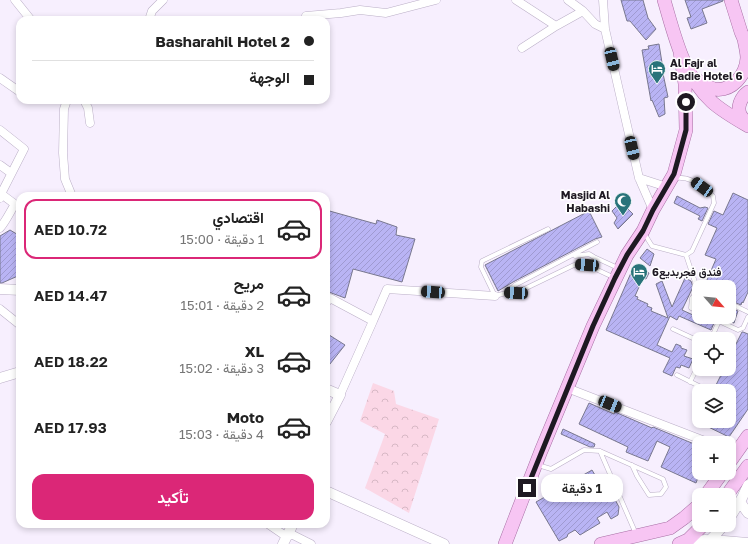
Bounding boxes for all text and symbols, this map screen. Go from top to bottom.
text: Basharahil Hotel 2 [155,32,290,50]
car [603,46,621,72]
place label: Al Fajr al Badie Hotel 6 [670,56,742,82]
hotel icon: Al Fajr al Badie Hotel 6 [647,59,667,84]
text: الوجهة [249,68,290,86]
route start [677,93,695,111]
car [623,135,641,161]
car [689,175,715,199]
place label: Masjid Al Habashi [561,188,610,214]
mosque icon: Masjid Al Habashi [613,191,633,216]
text: اقتصادي [212,208,264,226]
icon: car [276,211,312,247]
text: AED 10.72 [34,220,107,238]
text: 1 دقيقة · 15:00 [180,231,264,247]
car [575,258,599,272]
hotel icon: فندق فجربديع6 [629,262,649,287]
place label: فندق فجربديع6 [652,265,721,280]
text: مريح [234,274,264,292]
icon: car [276,277,312,313]
north arrow [692,280,736,324]
map controls [692,280,736,532]
car [421,285,445,299]
text: AED 14.47 [34,286,107,304]
car [504,286,528,300]
text: 2 دقيقة · 15:01 [181,297,264,313]
button: locate [692,332,736,376]
text: XL [245,342,264,360]
icon: car [276,343,312,379]
text: AED 18.22 [34,352,108,370]
text: 3 دقيقة · 15:02 [179,360,264,376]
button: layers [692,384,736,428]
car [597,394,623,414]
text: Moto [227,408,264,426]
icon: car [276,409,312,445]
text: AED 17.93 [34,418,107,436]
text: 4 دقيقة · 15:03 [179,426,264,442]
button: + [692,436,736,480]
button: تأكيد [32,474,314,520]
callout: 1 دقيقة [541,474,623,502]
route end [518,479,536,497]
text: 1 دقيقة [562,480,602,496]
button: − [692,488,736,532]

